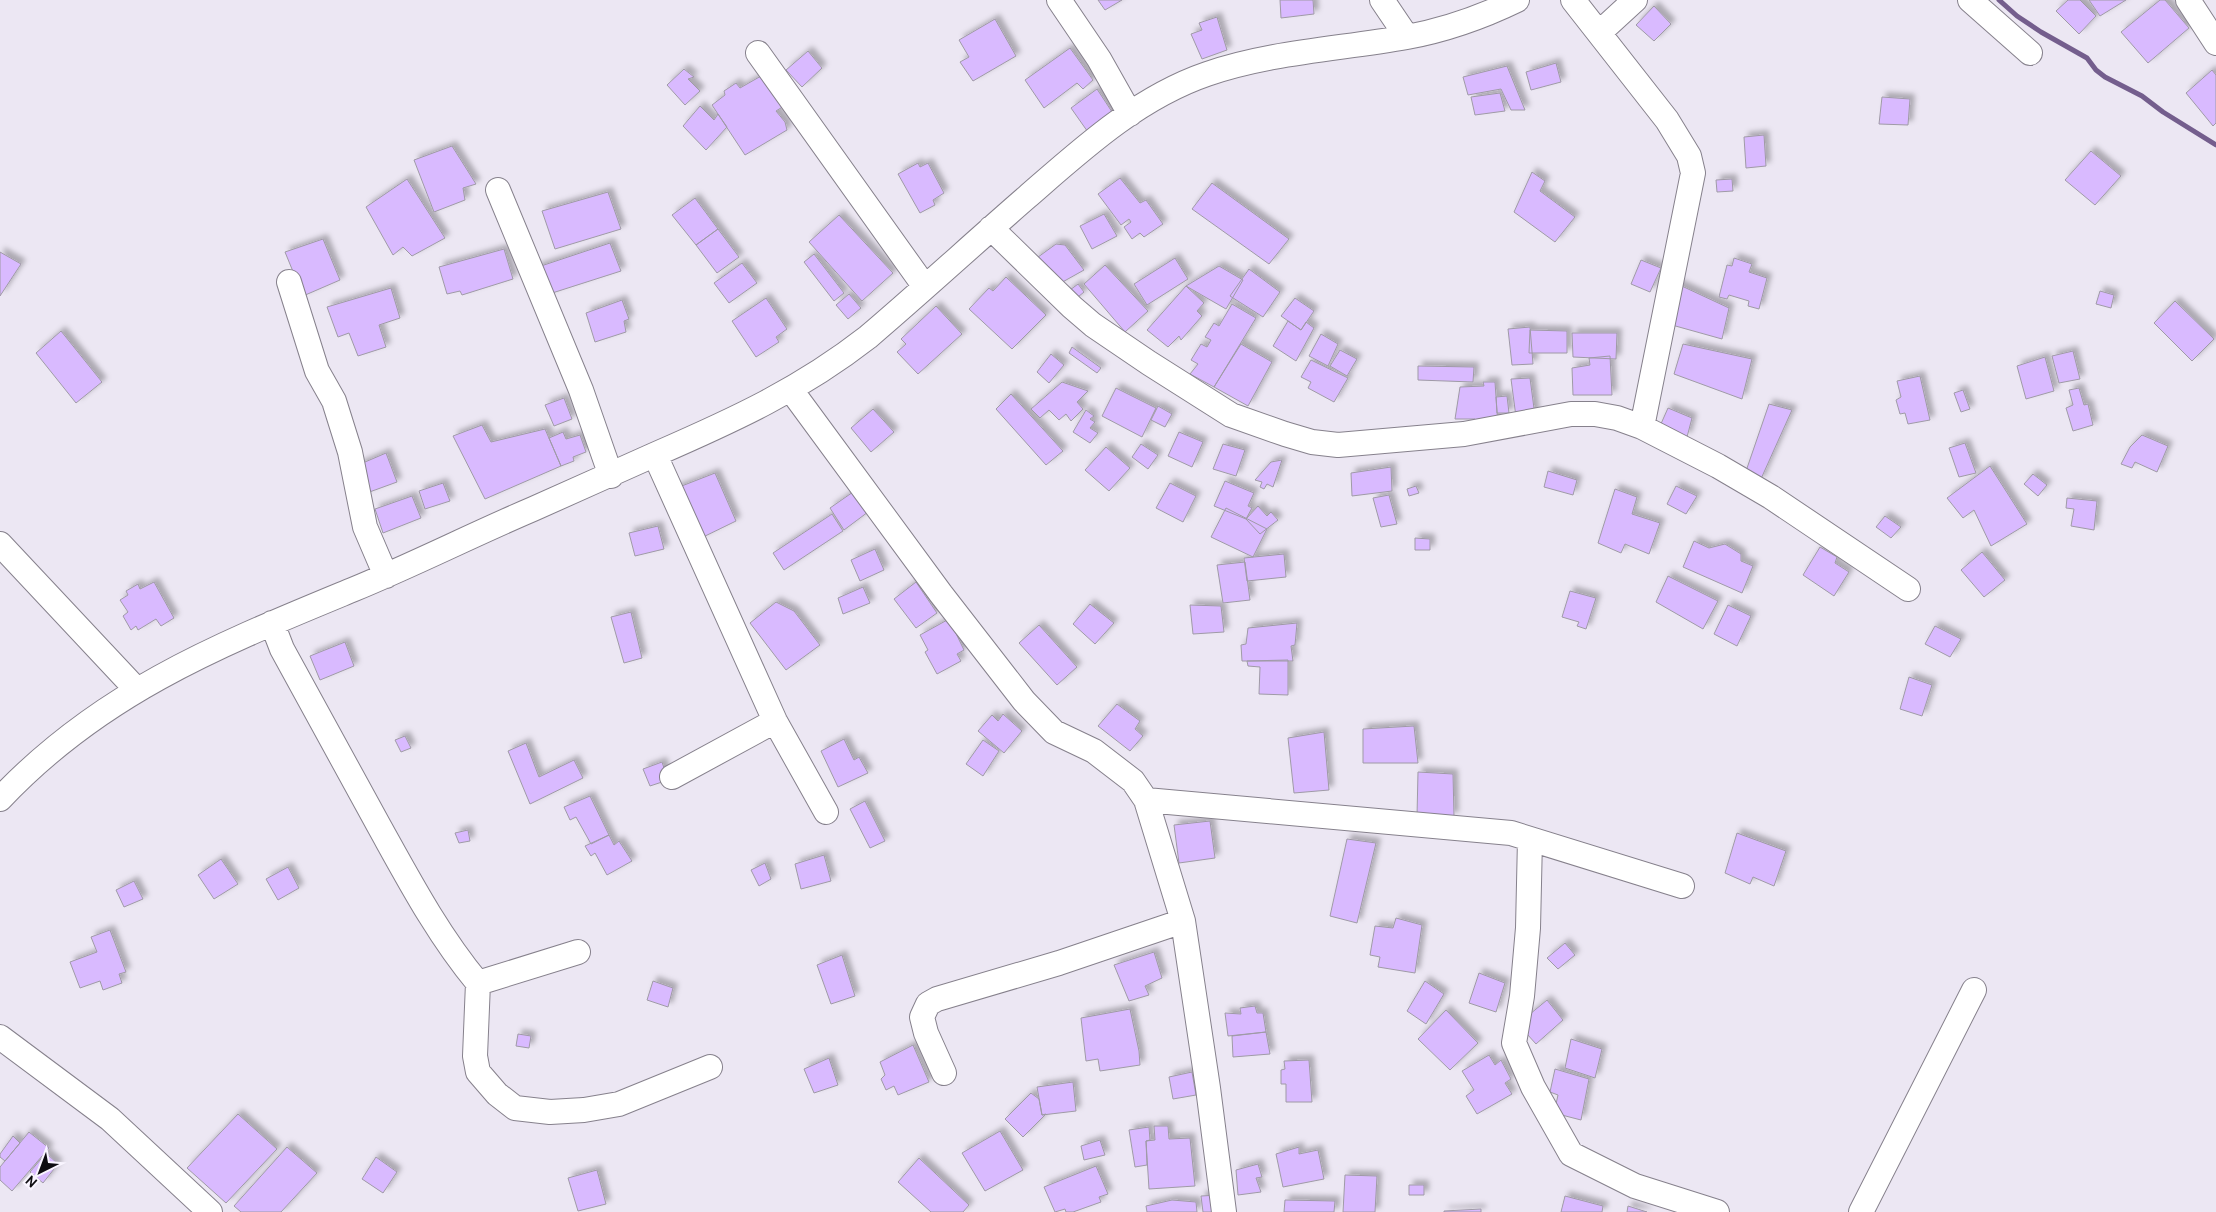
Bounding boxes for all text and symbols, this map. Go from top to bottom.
north arrow [15,1147,65,1197]
text: N [22,1172,41,1192]

